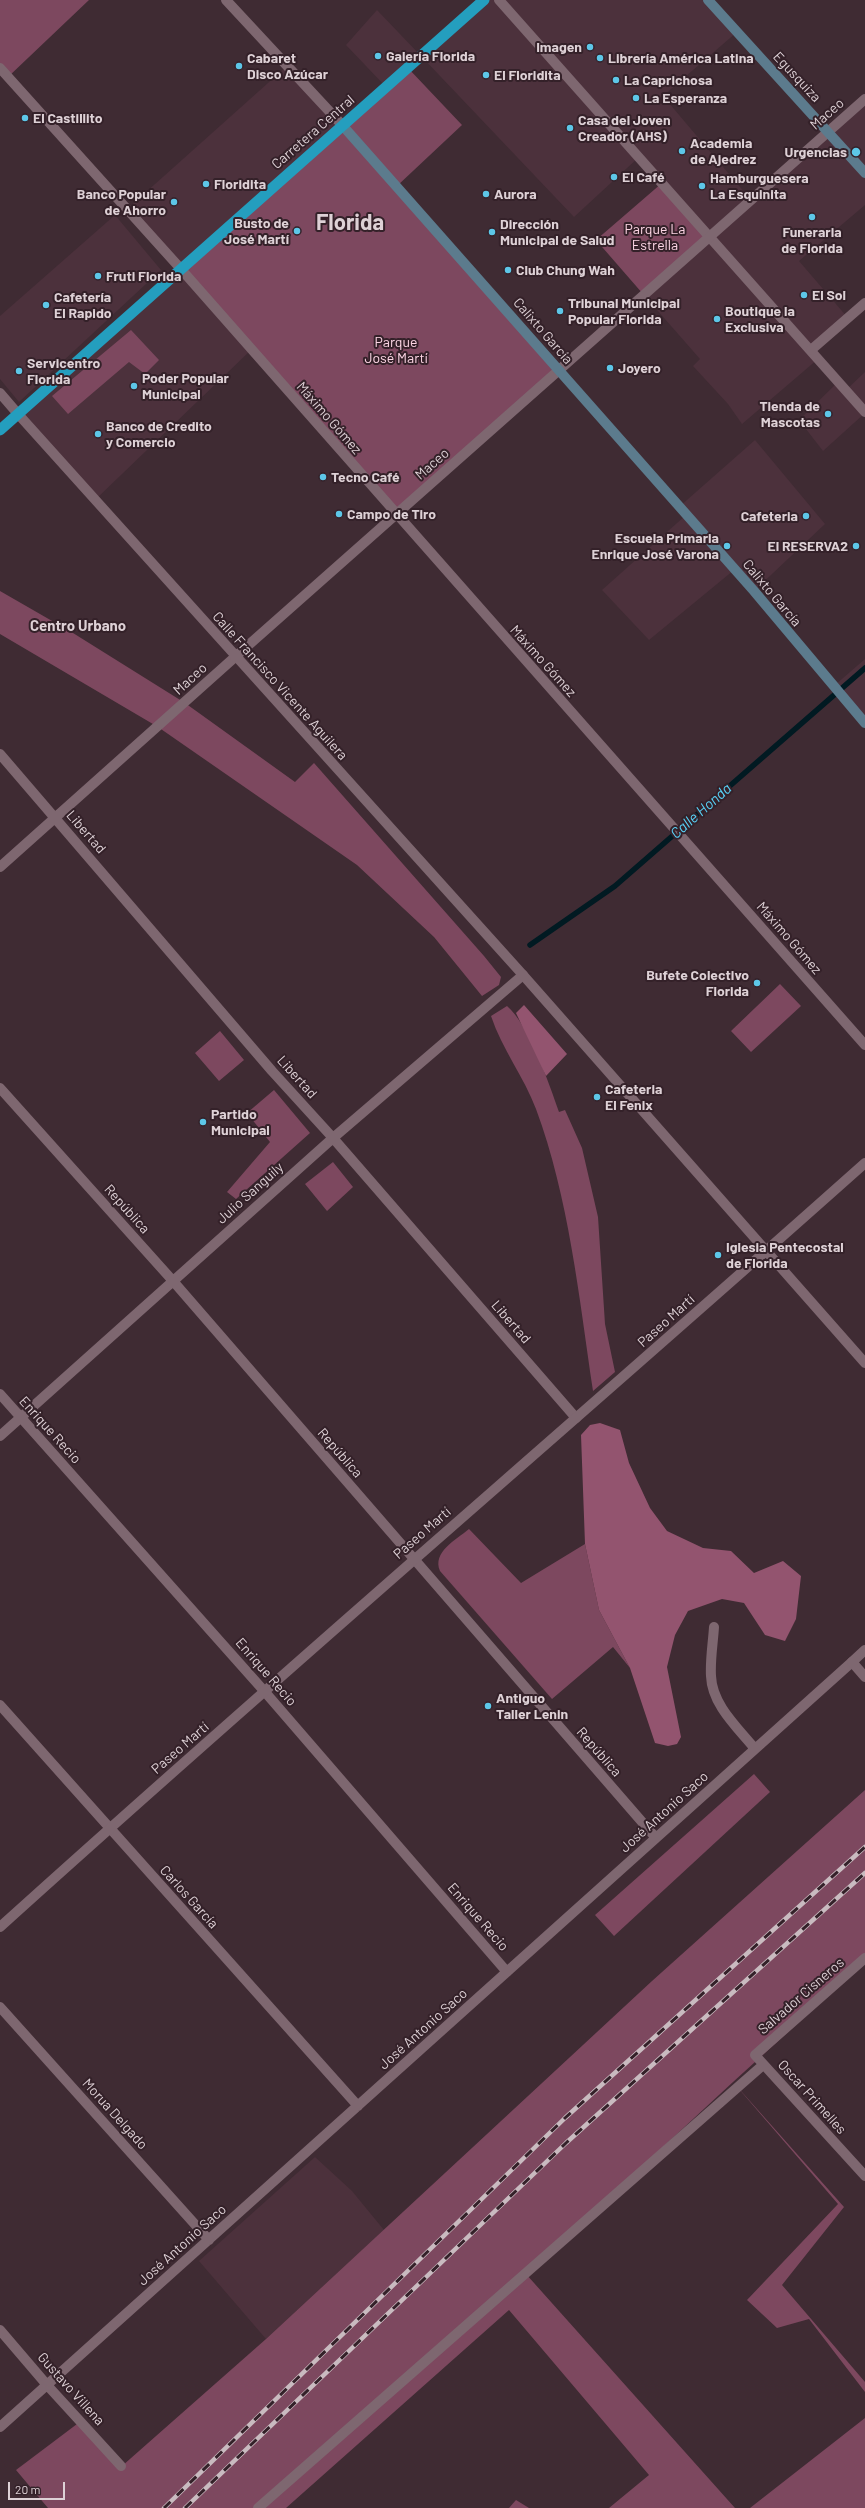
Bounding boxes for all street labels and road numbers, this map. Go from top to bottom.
street label: Egusquiza [770,48,824,106]
street label: Carretera Central [268,91,358,173]
street label: Maceo [807,95,847,133]
street label: Calixto García [510,294,576,368]
street label: Máximo Gómez [293,378,365,458]
street label: Maceo [412,445,452,483]
street label: Calixto García [739,556,805,630]
street label: Calle Francisco Vicente Aguilera [209,608,351,764]
street label: Máximo Gómez [506,622,580,700]
street label: Maceo [170,660,210,698]
street label: Libertad [63,807,109,857]
street label: Máximo Gómez [753,898,825,978]
street label: Libertad [273,1052,321,1102]
street label: Julio Sanguily [213,1159,287,1227]
street label: República [101,1181,153,1237]
street label: Paseo Martí [634,1291,698,1351]
street label: Libertad [488,1297,534,1347]
street label: Enrique Recio [15,1393,85,1467]
street label: República [314,1425,366,1481]
street label: Paseo Martí [390,1504,454,1562]
street label: Enrique Recio [232,1635,300,1709]
street label: Paseo Martí [148,1719,212,1777]
street label: República [573,1724,625,1780]
street label: José Antonio Saco [616,1768,712,1856]
street label: Carlos García [156,1862,222,1932]
street label: Enrique Recio [444,1880,512,1954]
street label: Salvador Cisneros [755,1954,847,2038]
street label: José Antonio Saco [375,1985,471,2073]
street label: Oscar Primelles [774,2056,850,2138]
street label: Morua Delgado [79,2075,151,2153]
street label: José Antonio Saco [134,2201,230,2289]
street label: Gustavo Villena [34,2349,108,2429]

